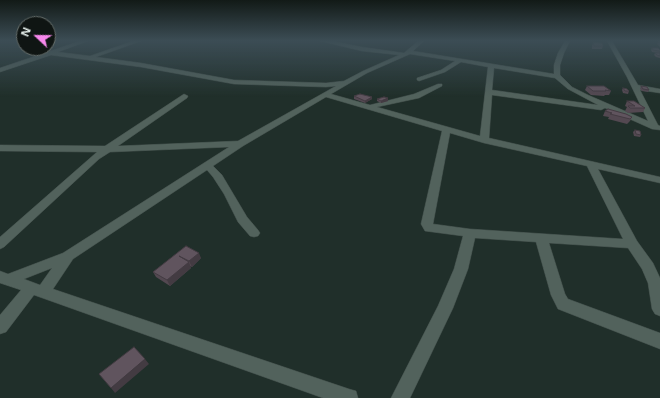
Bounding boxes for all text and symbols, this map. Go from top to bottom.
north arrow [16,16,56,56]
text: N [17,25,34,39]

